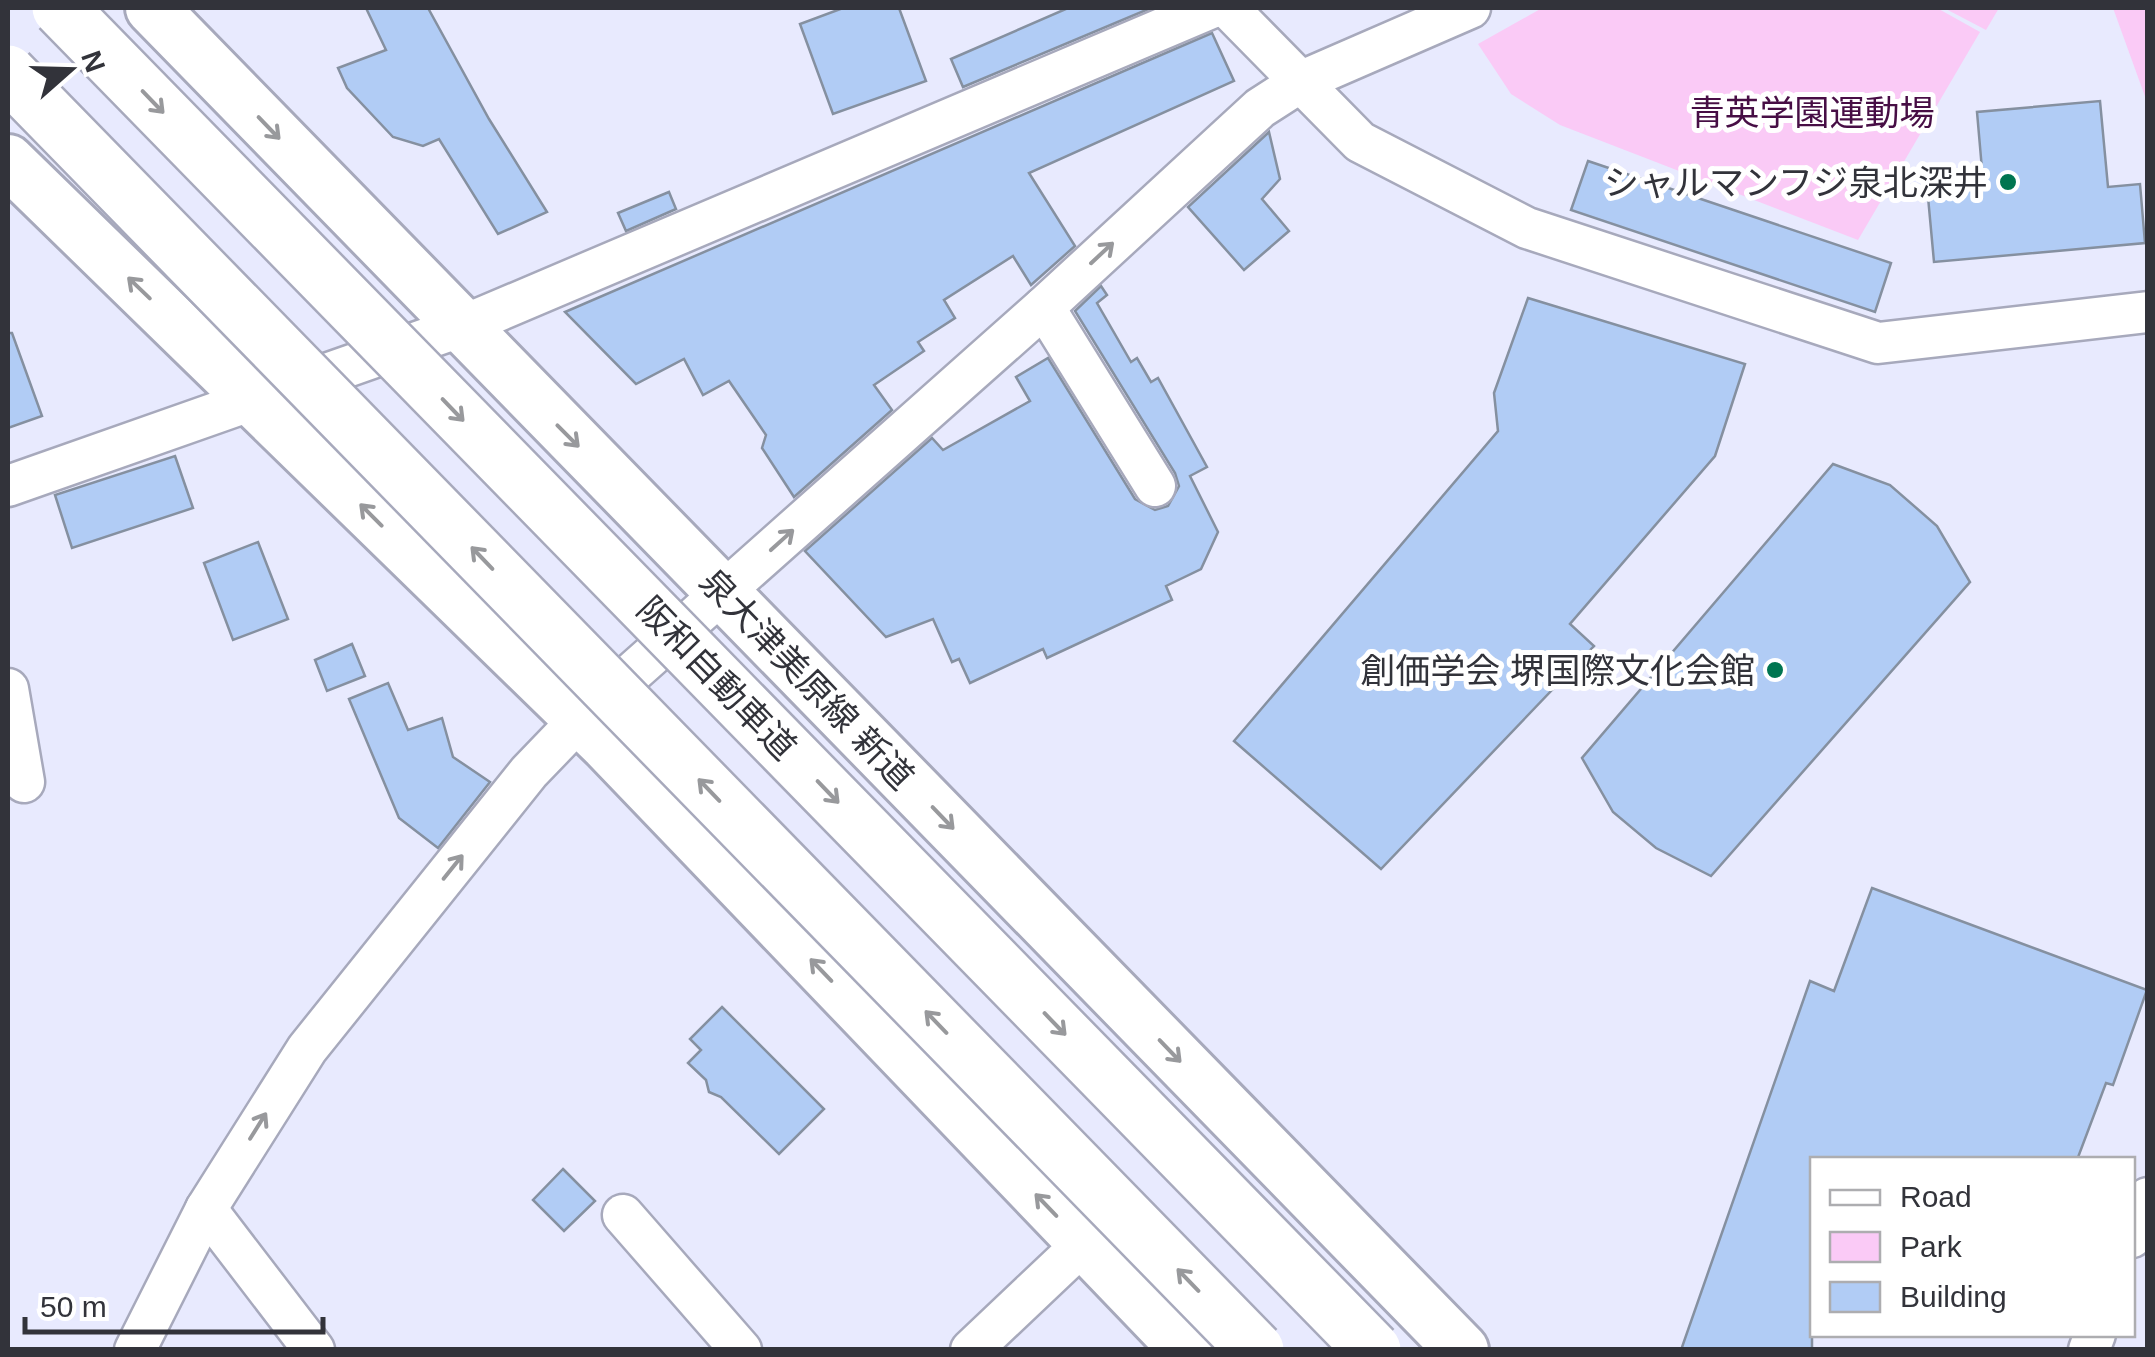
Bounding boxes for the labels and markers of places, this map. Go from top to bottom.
place label: シャルマンフジ泉北深井 [1604,163,1988,202]
marker: シャルマンフジ泉北深井 [1997,171,2019,193]
place label: 創価学会 堺国際文化会館 [1360,651,1755,690]
marker: 創価学会 堺国際文化会館 [1764,659,1786,681]

